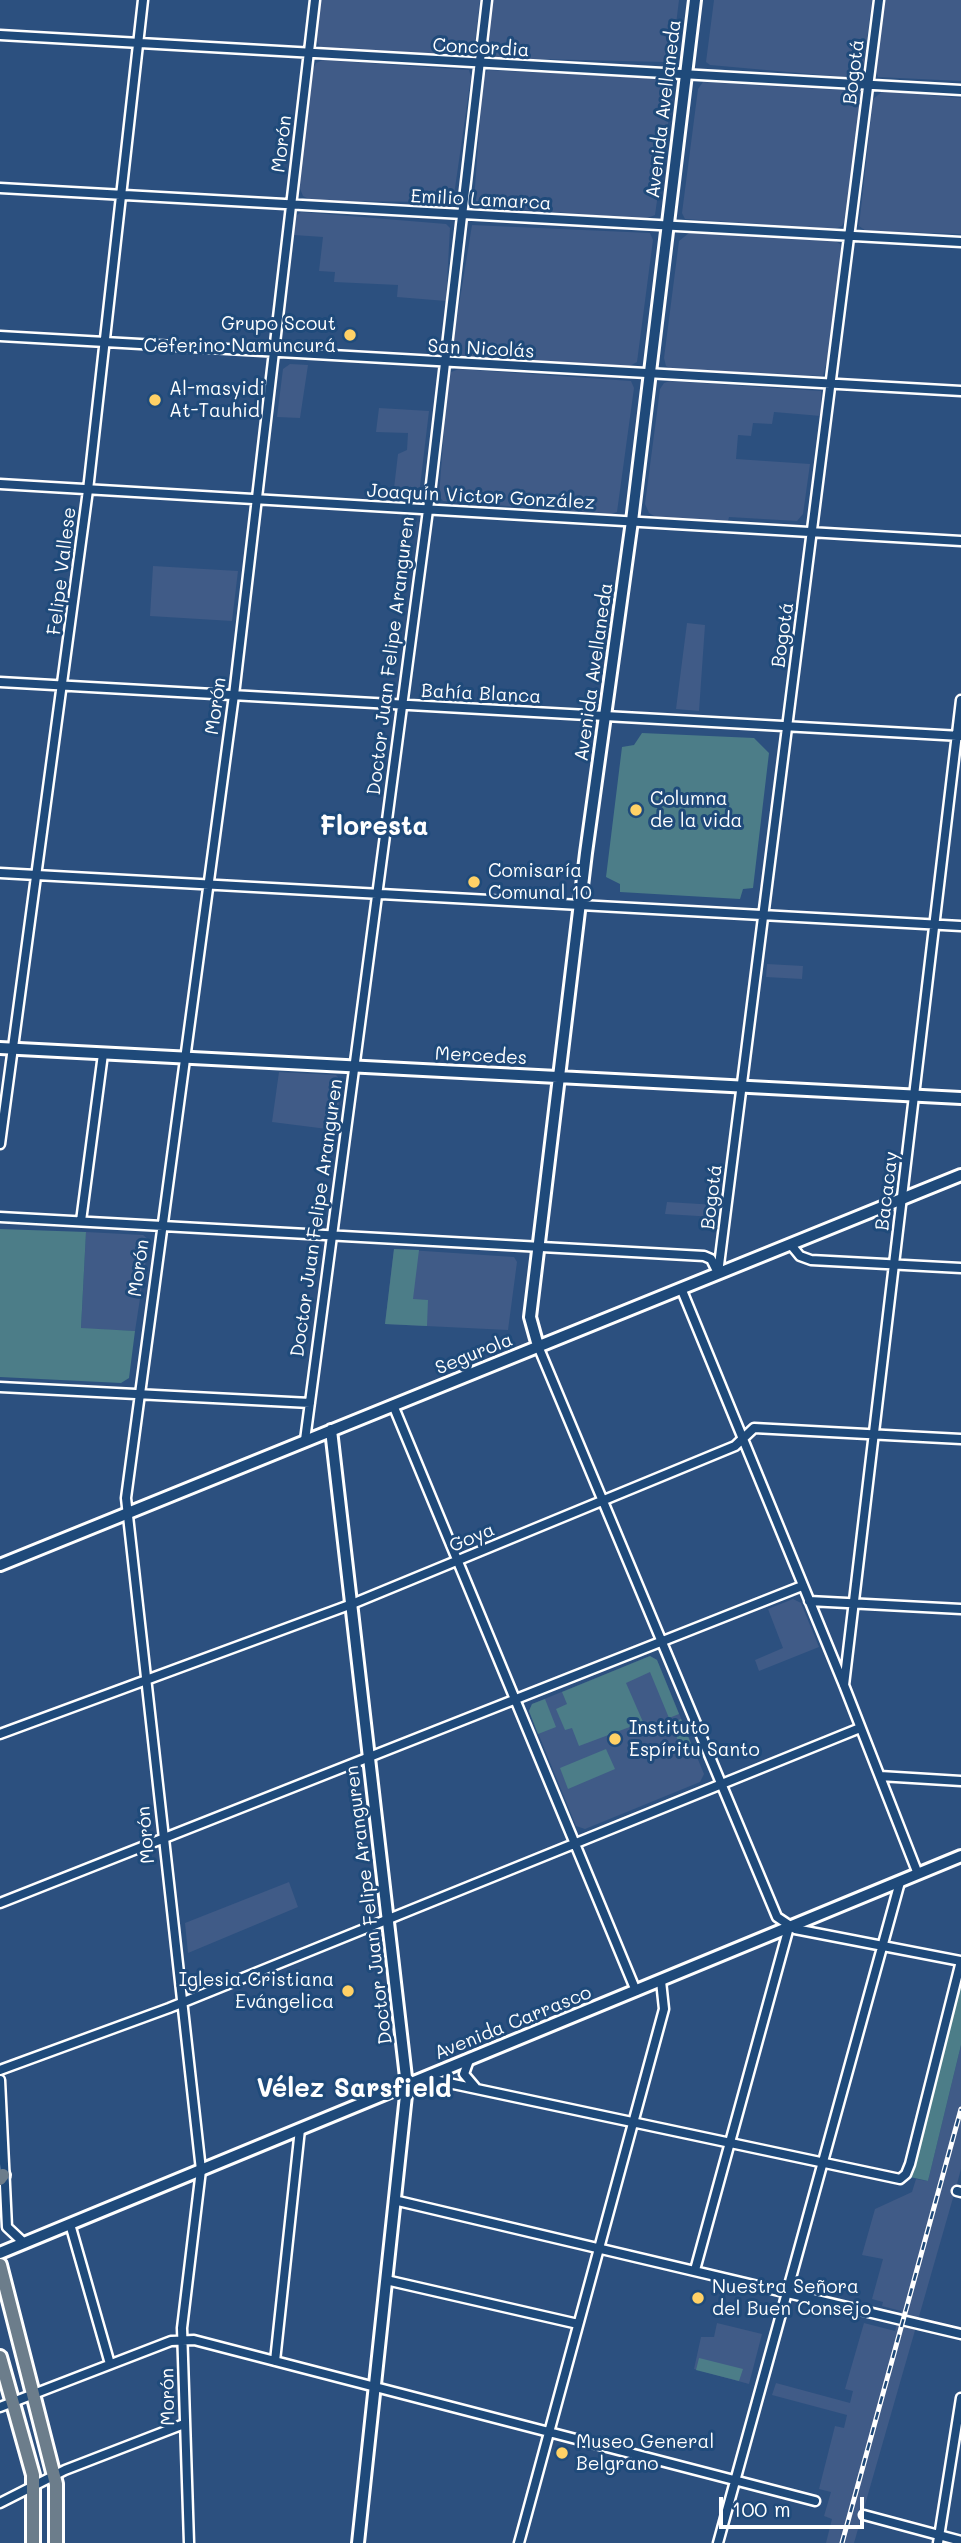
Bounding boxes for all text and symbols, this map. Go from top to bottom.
street label: Avenida Avellaneda [642,18,686,200]
street label: Concordia [432,34,530,62]
street label: Bogotá [839,38,869,106]
street label: Morón [267,114,297,174]
street label: Emilio Lamarca [410,185,552,215]
place label: Grupo Scout Ceferino Namuncurá [143,313,336,357]
marker: Grupo Scout Ceferino Namuncurá [342,327,358,343]
street label: San Nicolás [427,335,535,363]
place label: Al-masyidi At-Tauhid [169,378,265,422]
marker: Al-masyidi At-Tauhid [147,392,163,408]
street label: Joaquín Victor González [366,480,596,514]
street label: Felipe Vallese [43,506,81,636]
street label: Doctor Juan Felipe Aranguren [363,515,419,797]
street label: Avenida Avellaneda [570,581,618,763]
street label: Bogotá [767,601,799,669]
street label: Morón [201,676,231,736]
street label: Bahía Blanca [420,679,542,709]
place label: Columna de la vida [650,788,742,832]
marker: Columna de la vida [628,802,644,818]
district label: Floresta [319,811,429,843]
place label: Comisaría Comunal 10 [488,860,592,904]
marker: Comisaría Comunal 10 [466,874,482,890]
street label: Mercedes [434,1042,528,1070]
street label: Doctor Juan Felipe Aranguren [286,1077,348,1359]
street label: Bacacay [871,1150,903,1232]
street label: Bogotá [697,1163,727,1231]
street label: Morón [124,1238,154,1298]
street label: Segurola [432,1328,516,1380]
street label: Goya [446,1518,498,1558]
place label: Instituto Espíritu Santo [629,1717,760,1761]
marker: Instituto Espíritu Santo [607,1731,623,1747]
street label: Doctor Juan Felipe Aranguren [341,1764,397,2046]
street label: Morón [132,1805,160,1865]
place label: Iglesia Cristiana Evángelica [179,1969,334,2013]
street label: Avenida Carrasco [431,1981,595,2065]
marker: Iglesia Cristiana Evángelica [340,1983,356,1999]
district label: Vélez Sarsfield [257,2073,451,2105]
place label: Nuestra Señora del Buen Consejo [712,2276,871,2320]
marker: Nuestra Señora del Buen Consejo [690,2290,706,2306]
street label: Morón [156,2368,180,2426]
place label: Museo General Belgrano [576,2431,714,2475]
marker: Museo General Belgrano [554,2445,570,2461]
scale bar [723,2484,868,2528]
text: 100 m [732,2495,791,2522]

